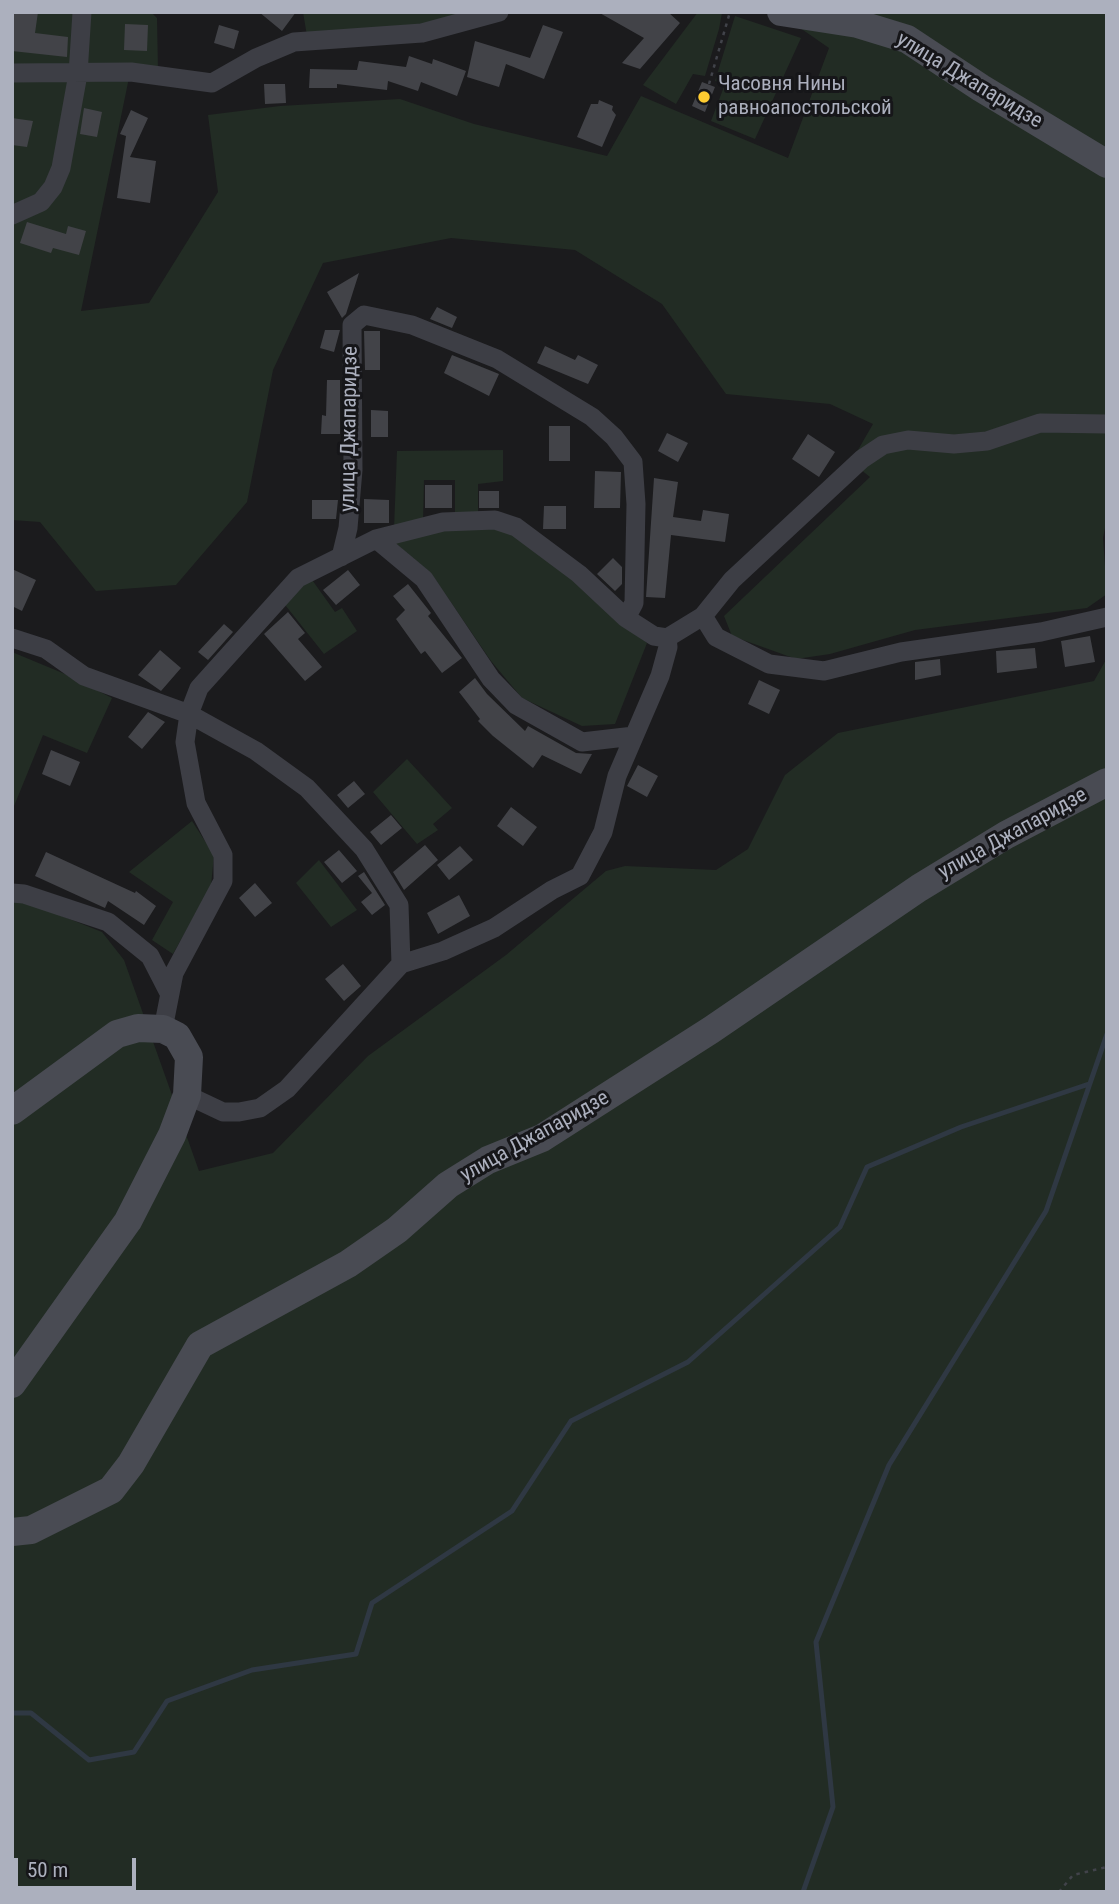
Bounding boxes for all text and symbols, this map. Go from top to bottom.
street label: улица Джапаридзе [891,28,1047,134]
place label: Часовня Нины равноапостольской [718,72,892,122]
marker: Часовня Нины равноапостольской [696,89,712,105]
street label: улица Джапаридзе [336,346,364,512]
street label: улица Джапаридзе [934,783,1092,885]
street label: улица Джапаридзе [456,1086,614,1188]
scale bar [18,1844,140,1888]
text: 50 m [27,1858,68,1882]

